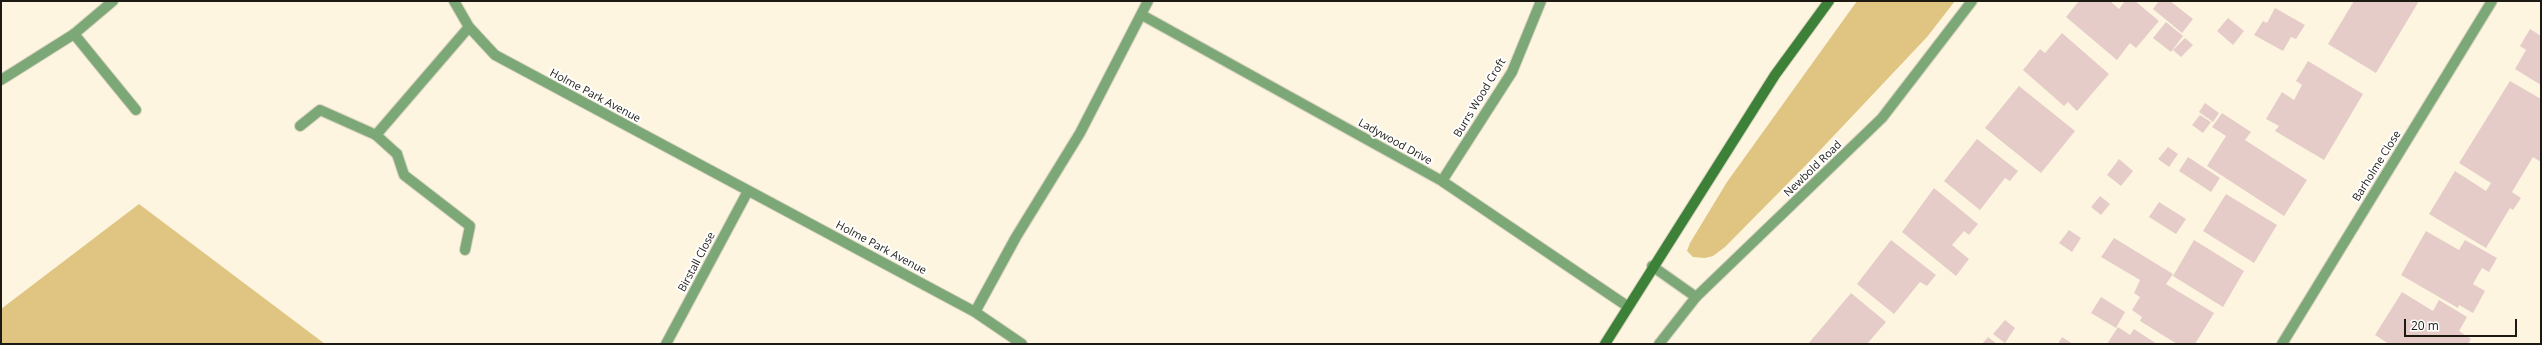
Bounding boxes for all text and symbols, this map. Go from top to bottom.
street label: Burrs Wood Croft [1451,56,1509,140]
street label: Holme Park Avenue [547,66,643,126]
street label: Ladywood Drive [1356,116,1434,168]
street label: Barholme Close [2350,128,2404,204]
street label: Newbold Road [1781,138,1845,200]
street label: Holme Park Avenue [833,218,929,278]
street label: Birstall Close [676,230,718,294]
scale bar [2406,311,2519,337]
text: 20 m [2411,317,2439,334]

